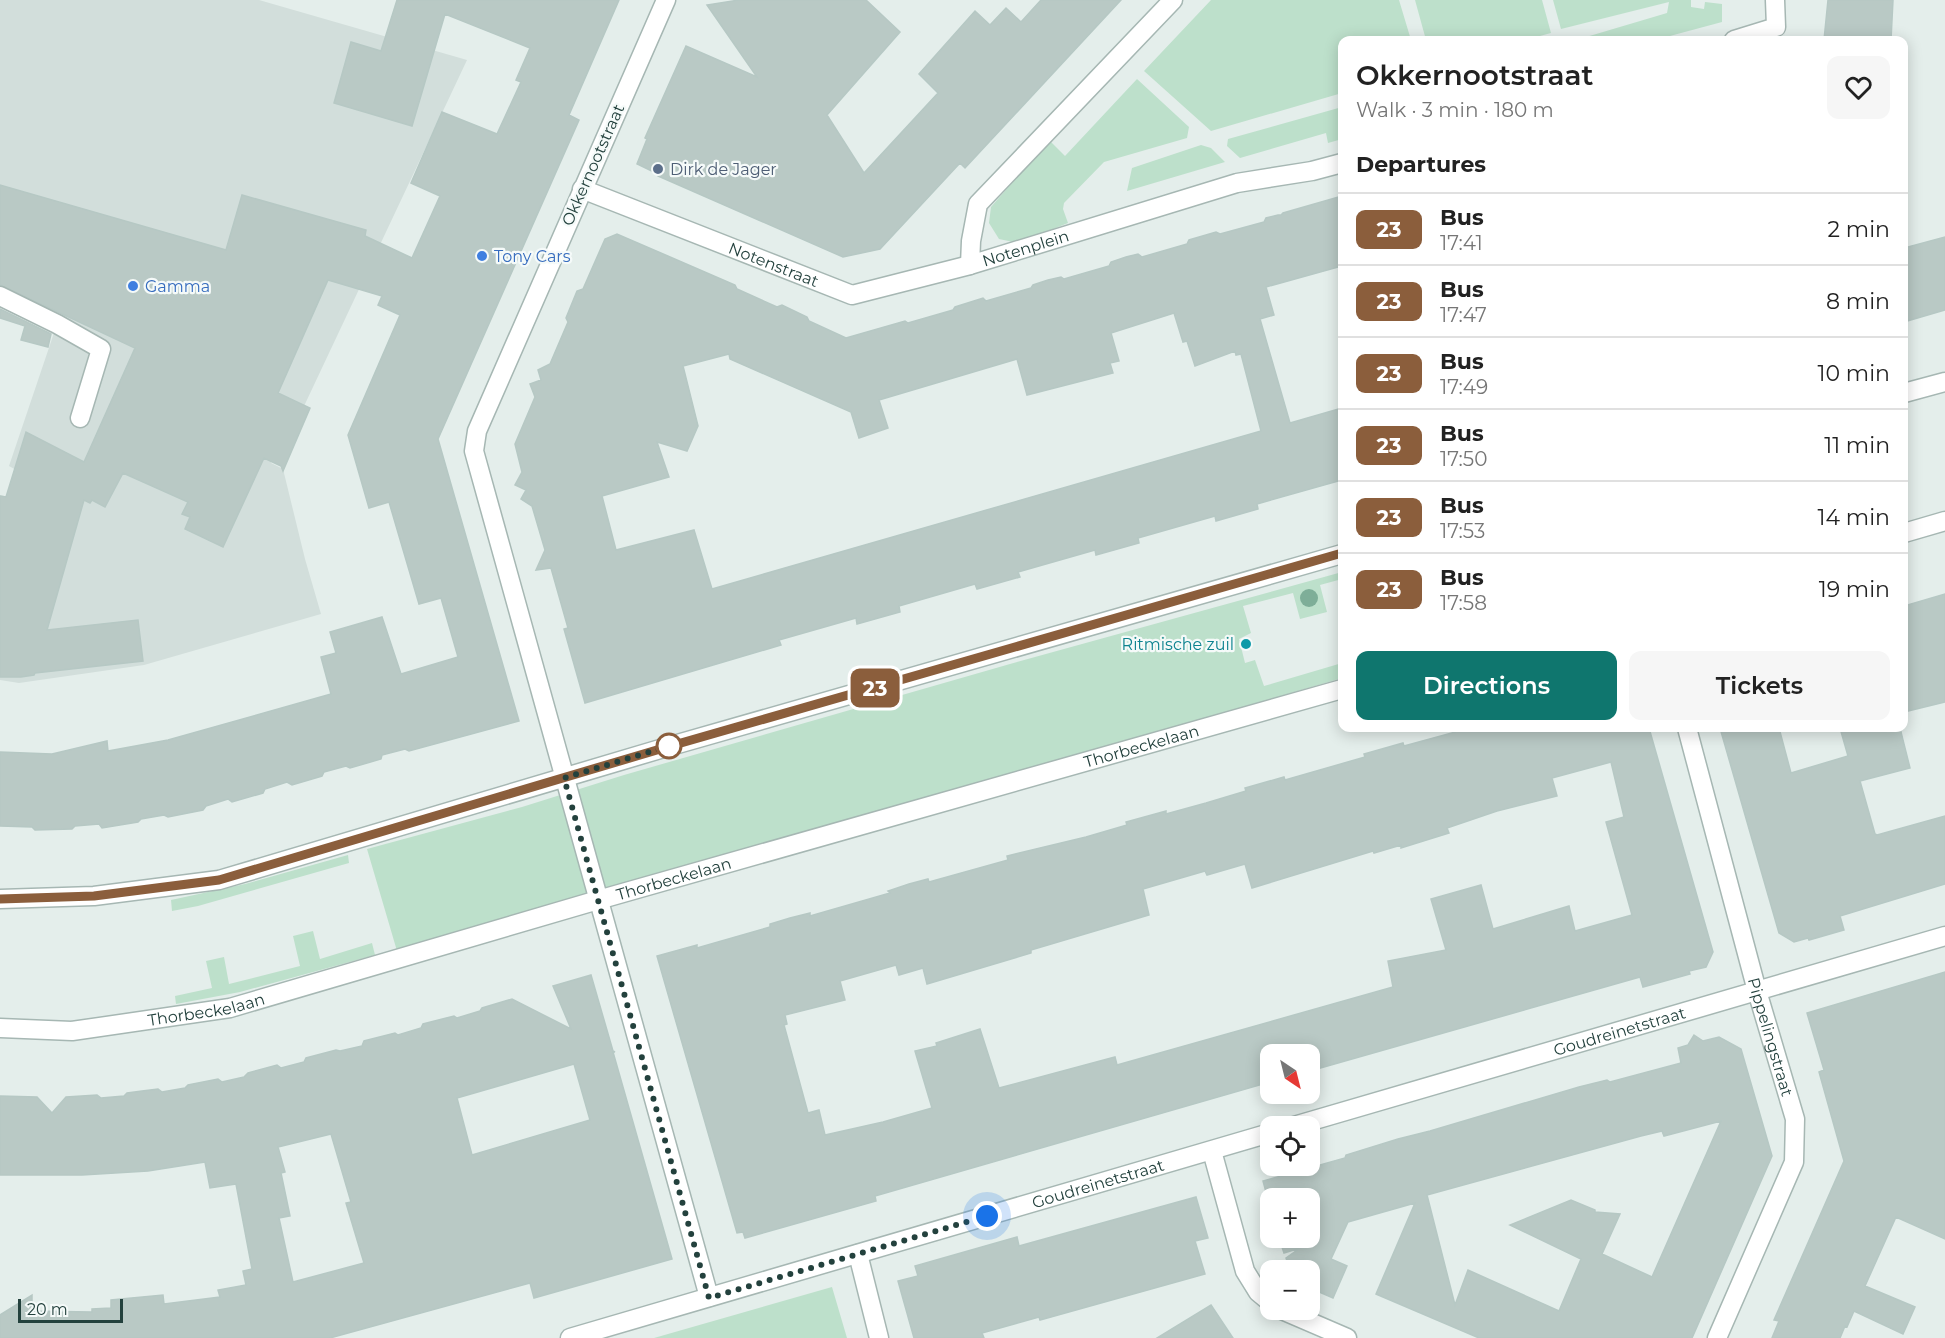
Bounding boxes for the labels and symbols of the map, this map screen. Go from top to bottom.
street label: Okkernootstraat [558,101,629,229]
place label: Dirk de Jager [670,160,777,179]
marker: Dirk de Jager [651,162,665,176]
street label: Notenplein [980,226,1071,270]
street label: Notenstraat [726,238,822,291]
place label: Tony Cars [494,247,571,266]
marker: Tony Cars [475,249,489,263]
place label: Gamma [145,277,210,296]
marker: Gamma [126,279,140,293]
place label: Ritmische zuil [1122,635,1234,654]
marker: Ritmische zuil [1239,637,1253,651]
line badge: 23 [848,668,902,708]
street label: Thorbeckelaan [1082,721,1201,771]
unlabelled marker [656,733,682,759]
street label: Thorbeckelaan [614,853,733,904]
street label: Pippelingstraat [1744,975,1797,1099]
street label: Thorbeckelaan [146,989,267,1029]
street label: Goudreinetstraat [1551,1003,1688,1059]
north arrow [1260,1044,1320,1104]
street label: Goudreinetstraat [1030,1155,1167,1212]
your location [972,1201,1002,1231]
scale bar [18,1296,123,1324]

